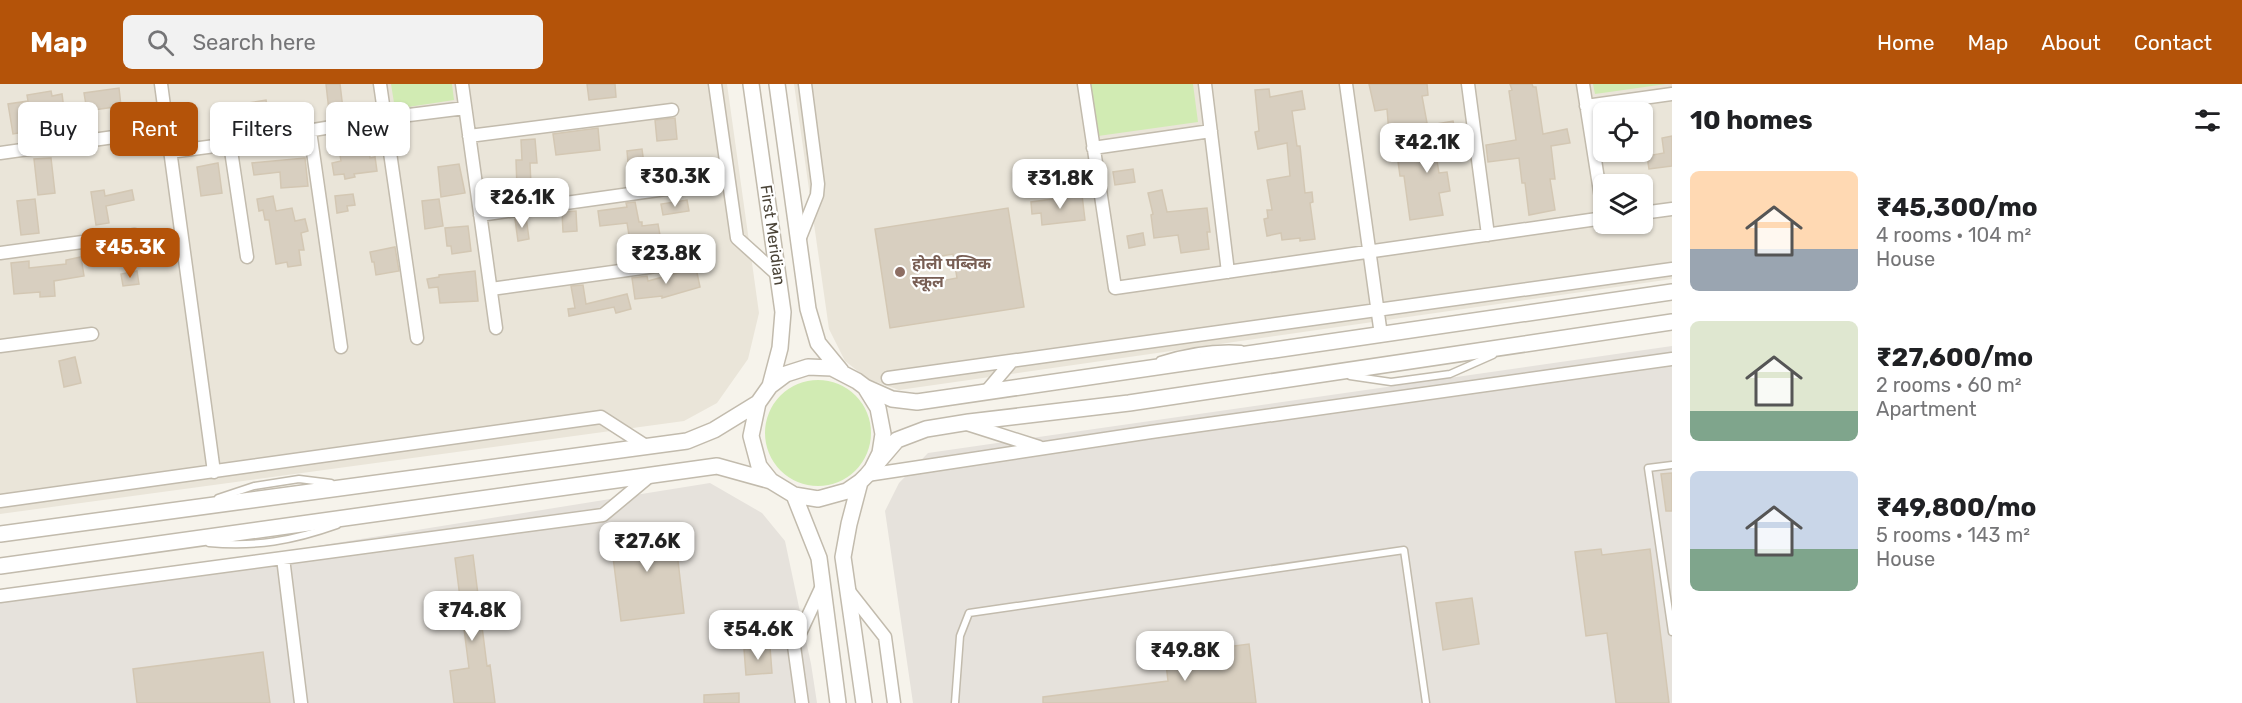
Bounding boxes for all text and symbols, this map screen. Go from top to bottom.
search box [123,15,543,69]
text: Map [30,26,87,59]
icon: search [144,26,177,59]
text: Search here [192,29,316,56]
text: Home [1877,30,1934,55]
text: Map [1967,30,2008,55]
text: About [2041,30,2101,55]
text: Contact [2134,30,2212,55]
chip: Buy [18,102,98,156]
chip: Rent [110,102,198,156]
chip: Filters [210,102,314,156]
chip: New [326,102,410,156]
map controls [1593,102,1653,234]
button: locate [1593,102,1653,162]
icon: filters [2191,104,2224,137]
text: 10 homes [1690,105,1813,136]
pin: ₹42.1K [1378,123,1476,174]
text: ₹42.1K [1394,130,1460,154]
pin: ₹30.3K [626,157,724,208]
pin: ₹31.8K [1011,159,1109,210]
text: ₹30.3K [640,164,710,188]
text: ₹31.8K [1026,166,1094,190]
button: layers [1593,174,1653,234]
pin: ₹26.1K [473,178,571,229]
street label: First Meridian [757,184,789,286]
text: ₹26.1K [489,185,555,209]
text: ₹45,300/mo [1876,192,2038,223]
icon: home [1738,195,1810,267]
text: 4 rooms · 104 m² [1876,223,2031,247]
pin: ₹45.3K [81,228,179,279]
pin: ₹23.8K [617,234,715,285]
text: ₹45.3K [95,235,165,259]
text: ₹23.8K [631,241,701,265]
text: House [1876,247,1935,271]
place label: होली पब्लिक स्कूल [912,254,992,292]
marker: होली पब्लिक स्कूल [893,265,907,279]
text: ₹27,600/mo [1876,342,2033,373]
icon: home [1738,345,1810,417]
text: 2 rooms · 60 m² [1876,373,2022,397]
text: Apartment [1876,397,1977,421]
text: ₹49,800/mo [1876,492,2037,523]
icon: home [1738,495,1810,567]
pin: ₹27.6K [598,522,696,573]
text: 5 rooms · 143 m² [1876,523,2030,547]
text: ₹27.6K [613,529,681,553]
text: House [1876,547,1935,571]
pin: ₹74.8K [423,591,521,642]
text: ₹74.8K [438,598,506,622]
pin: ₹54.6K [709,610,807,661]
text: ₹54.6K [723,617,793,641]
pin: ₹49.8K [1136,631,1234,682]
text: ₹49.8K [1150,638,1220,662]

